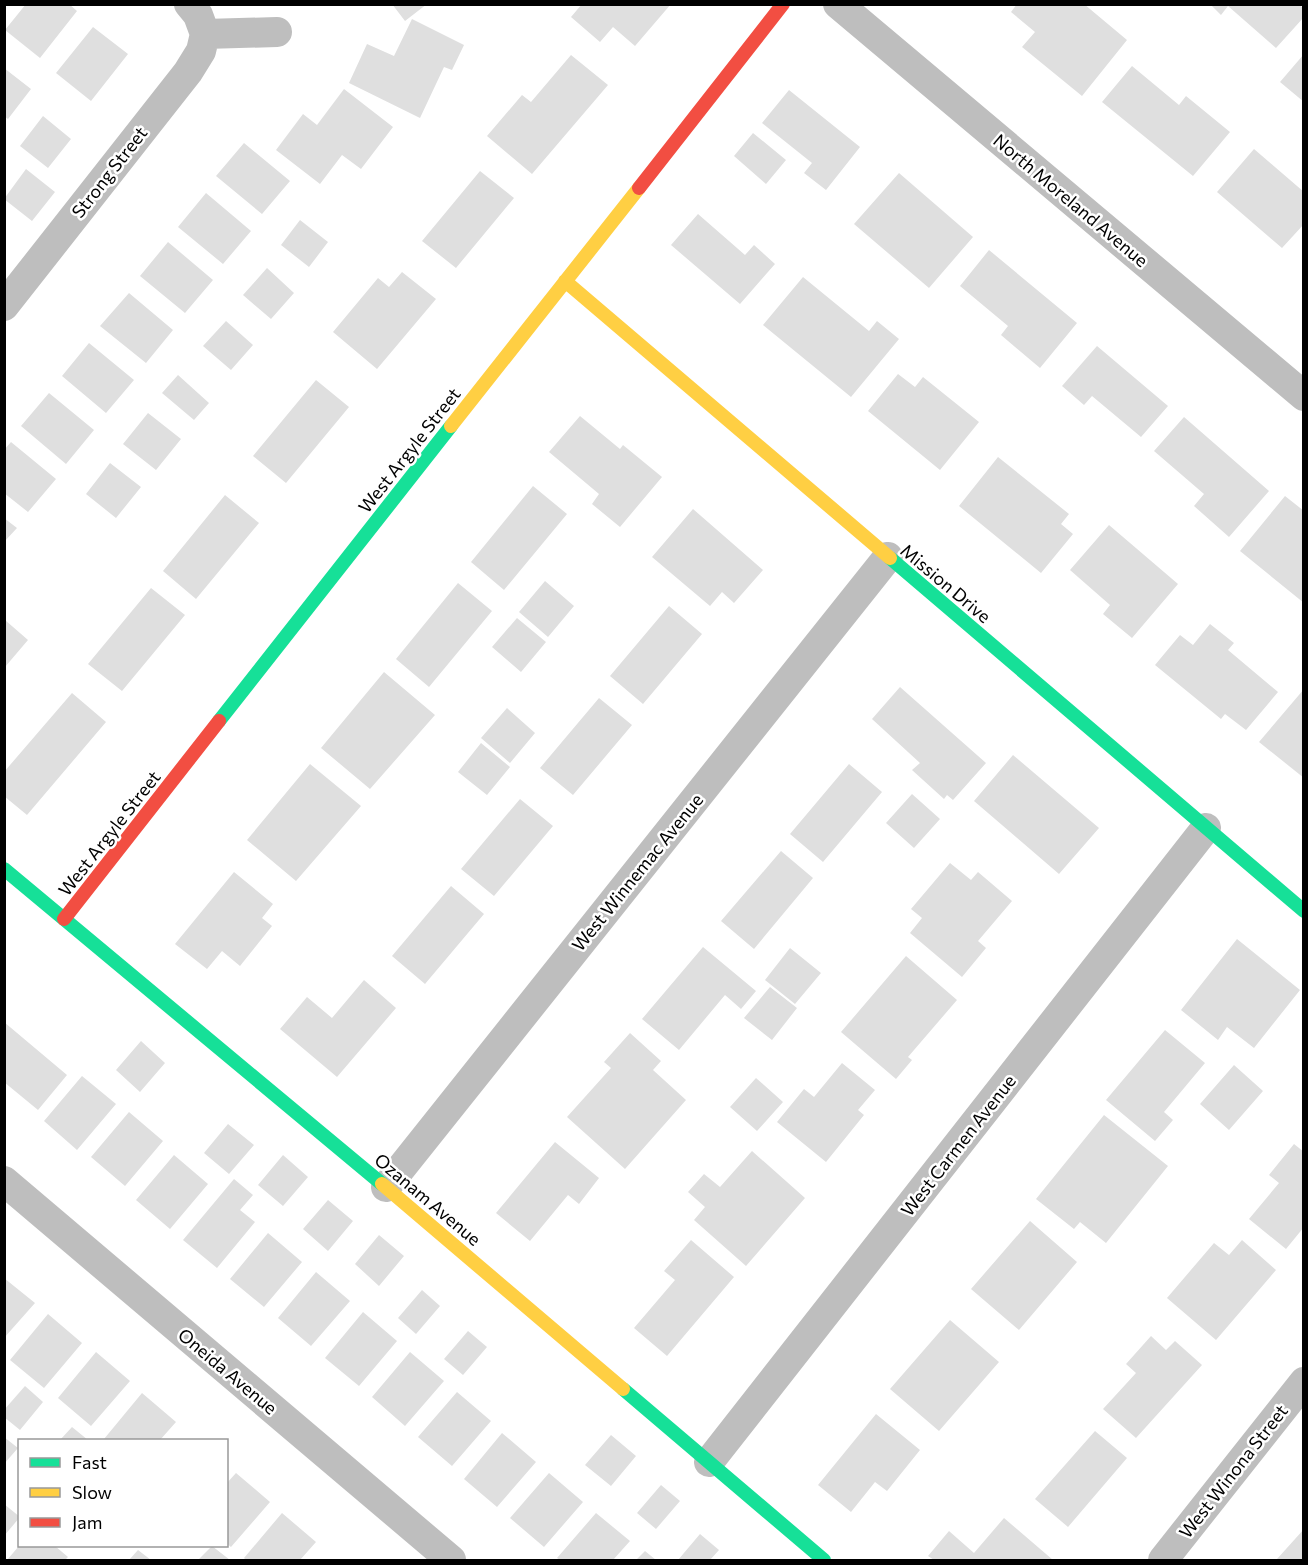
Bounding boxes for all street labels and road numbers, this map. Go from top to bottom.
street label: Strong Street [67,122,151,222]
street label: North Moreland Avenue [989,129,1153,271]
street label: West Argyle Street [353,383,465,517]
street label: Mission Drive [896,539,996,627]
street label: West Argyle Street [53,766,165,900]
street label: West Winnemac Avenue [567,789,707,955]
street label: West Carmen Avenue [896,1070,1020,1220]
street label: Ozanam Avenue [370,1148,486,1250]
street label: Oneida Avenue [174,1323,282,1419]
street label: West Winona Street [1174,1400,1292,1542]

